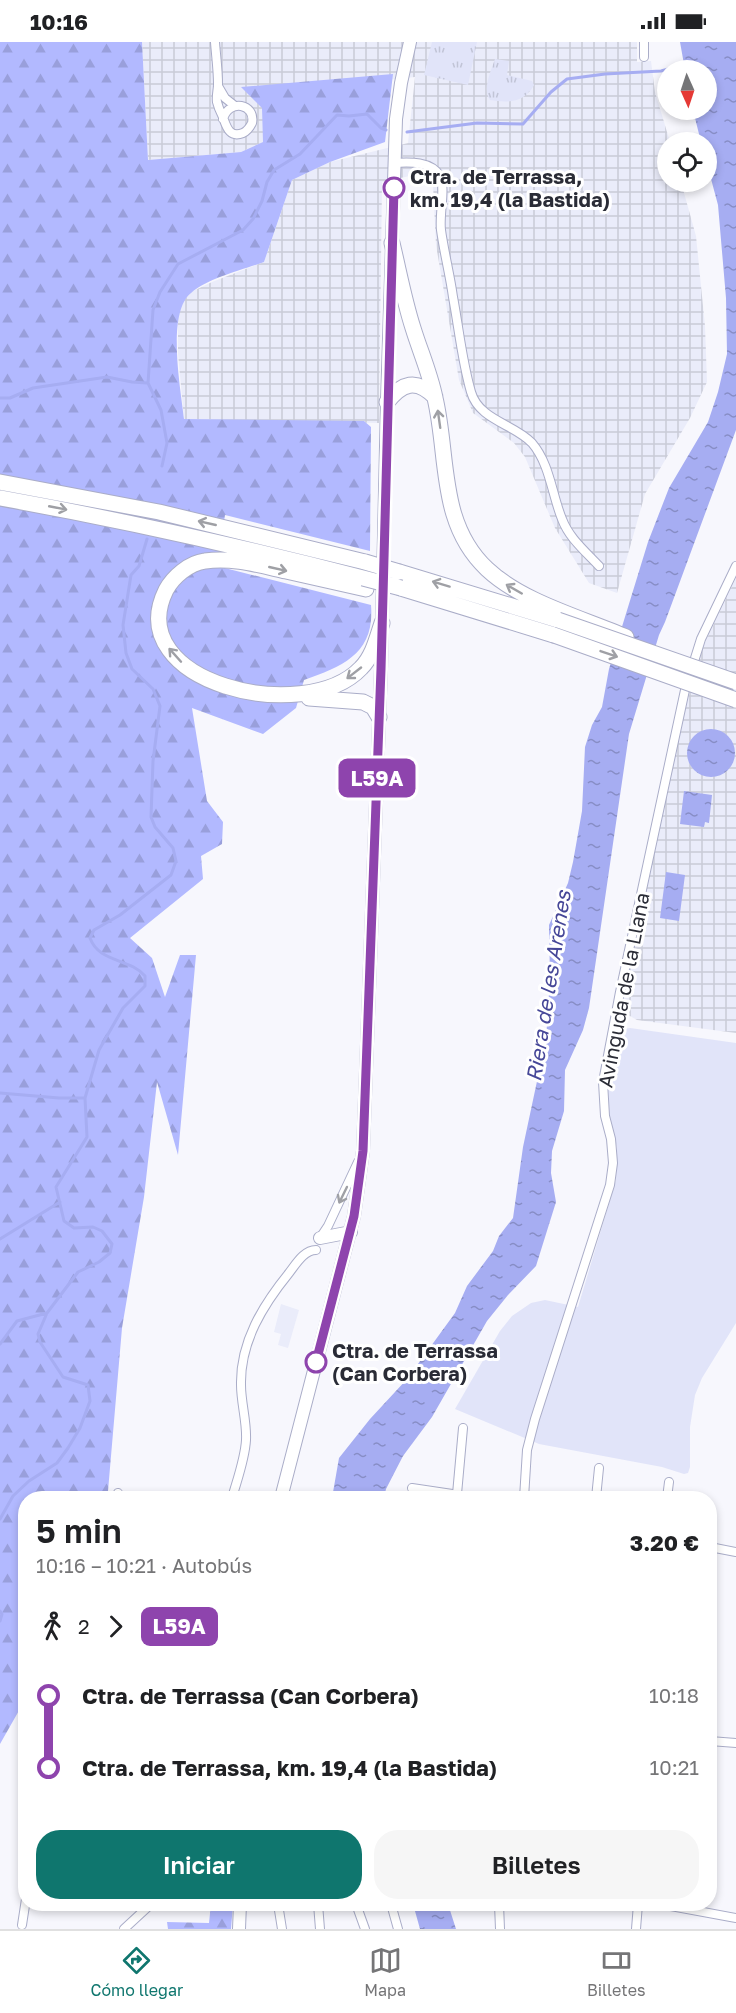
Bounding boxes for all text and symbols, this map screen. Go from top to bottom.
text: 10:16 [30,8,88,35]
north arrow [657,60,717,120]
map controls [657,60,717,192]
button: locate [657,132,717,192]
place label: Ctra. de Terrassa, km. 19,4 (la Bastida) [410,164,610,211]
marker: Ctra. de Terrassa, km. 19,4 (la Bastida) [383,177,405,199]
one-way arrow [434,410,445,430]
one-way arrow [47,503,67,514]
one-way arrow [197,517,216,529]
one-way arrow [268,564,287,575]
one-way arrow [432,578,451,589]
one-way arrow [506,582,523,594]
one-way arrow [168,648,182,663]
one-way arrow [599,649,618,660]
one-way arrow [347,666,363,679]
line badge: L59A [335,758,419,798]
text: L59A [350,765,404,791]
water label: Riera de les Arenes [520,888,576,1083]
street label: Avinguda de la Llana [592,890,654,1090]
one-way arrow [336,1186,348,1204]
place label: Ctra. de Terrassa (Can Corbera) [332,1338,498,1385]
marker: Ctra. de Terrassa (Can Corbera) [305,1351,327,1373]
text: 5 min [36,1511,122,1550]
text: 3.20 € [630,1529,699,1556]
text: 10:16 – 10:21 · Autobús [36,1553,252,1577]
icon: walk [36,1610,69,1643]
icon: forward [99,1610,132,1643]
text: L59A [153,1613,206,1639]
text: 2 [78,1614,90,1638]
text: Ctra. de Terrassa (Can Corbera) [82,1682,419,1709]
text: 10:18 [649,1683,699,1707]
text: Ctra. de Terrassa, km. 19,4 (la Bastida) [82,1754,497,1781]
text: 10:21 [650,1755,699,1779]
button: Iniciar [36,1830,362,1899]
button: Billetes [374,1830,699,1899]
tab: Cómo llegar [91,1944,183,2000]
tab: Mapa [364,1944,406,2000]
tab: Billetes [587,1944,645,2000]

